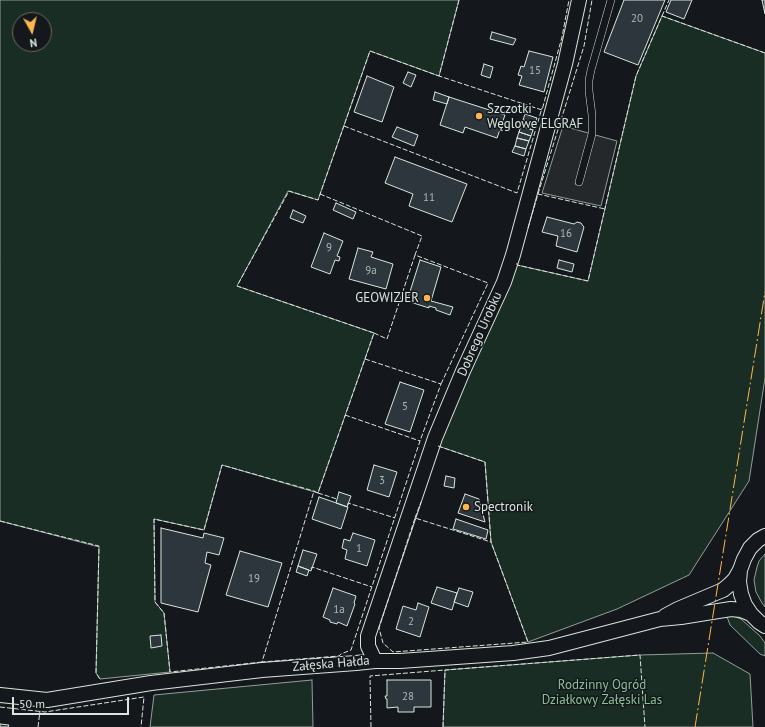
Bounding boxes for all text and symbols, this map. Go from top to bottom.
north arrow [12,12,52,52]
house number: 20 [631,12,643,26]
text: N [29,35,38,50]
house number: 15 [529,64,541,78]
place label: Szczotki Węglowe ELGRAF [487,101,583,132]
marker: Szczotki Węglowe ELGRAF [474,111,484,121]
house number: 11 [423,191,435,205]
house number: 16 [560,227,572,241]
house number: 9 [326,241,332,255]
house number: 9a [365,264,377,278]
street label: Dobrego Urobku [454,289,506,379]
place label: GEOWIZJER [355,290,419,306]
marker: GEOWIZJER [422,293,432,303]
house number: 5 [402,400,408,414]
house number: 3 [379,474,385,488]
place label: Spectronik [474,499,533,515]
marker: Spectronik [461,502,471,512]
house number: 1 [356,542,362,556]
house number: 19 [248,572,260,586]
house number: 1a [333,603,345,617]
house number: 2 [408,615,414,629]
street label: Załęska Hałda [292,653,370,675]
park label: Rodzinny Ogród Działkowy Załęski Las [542,677,662,708]
scale bar [14,689,131,715]
house number: 28 [402,690,414,704]
text: 50 m [19,696,45,711]

